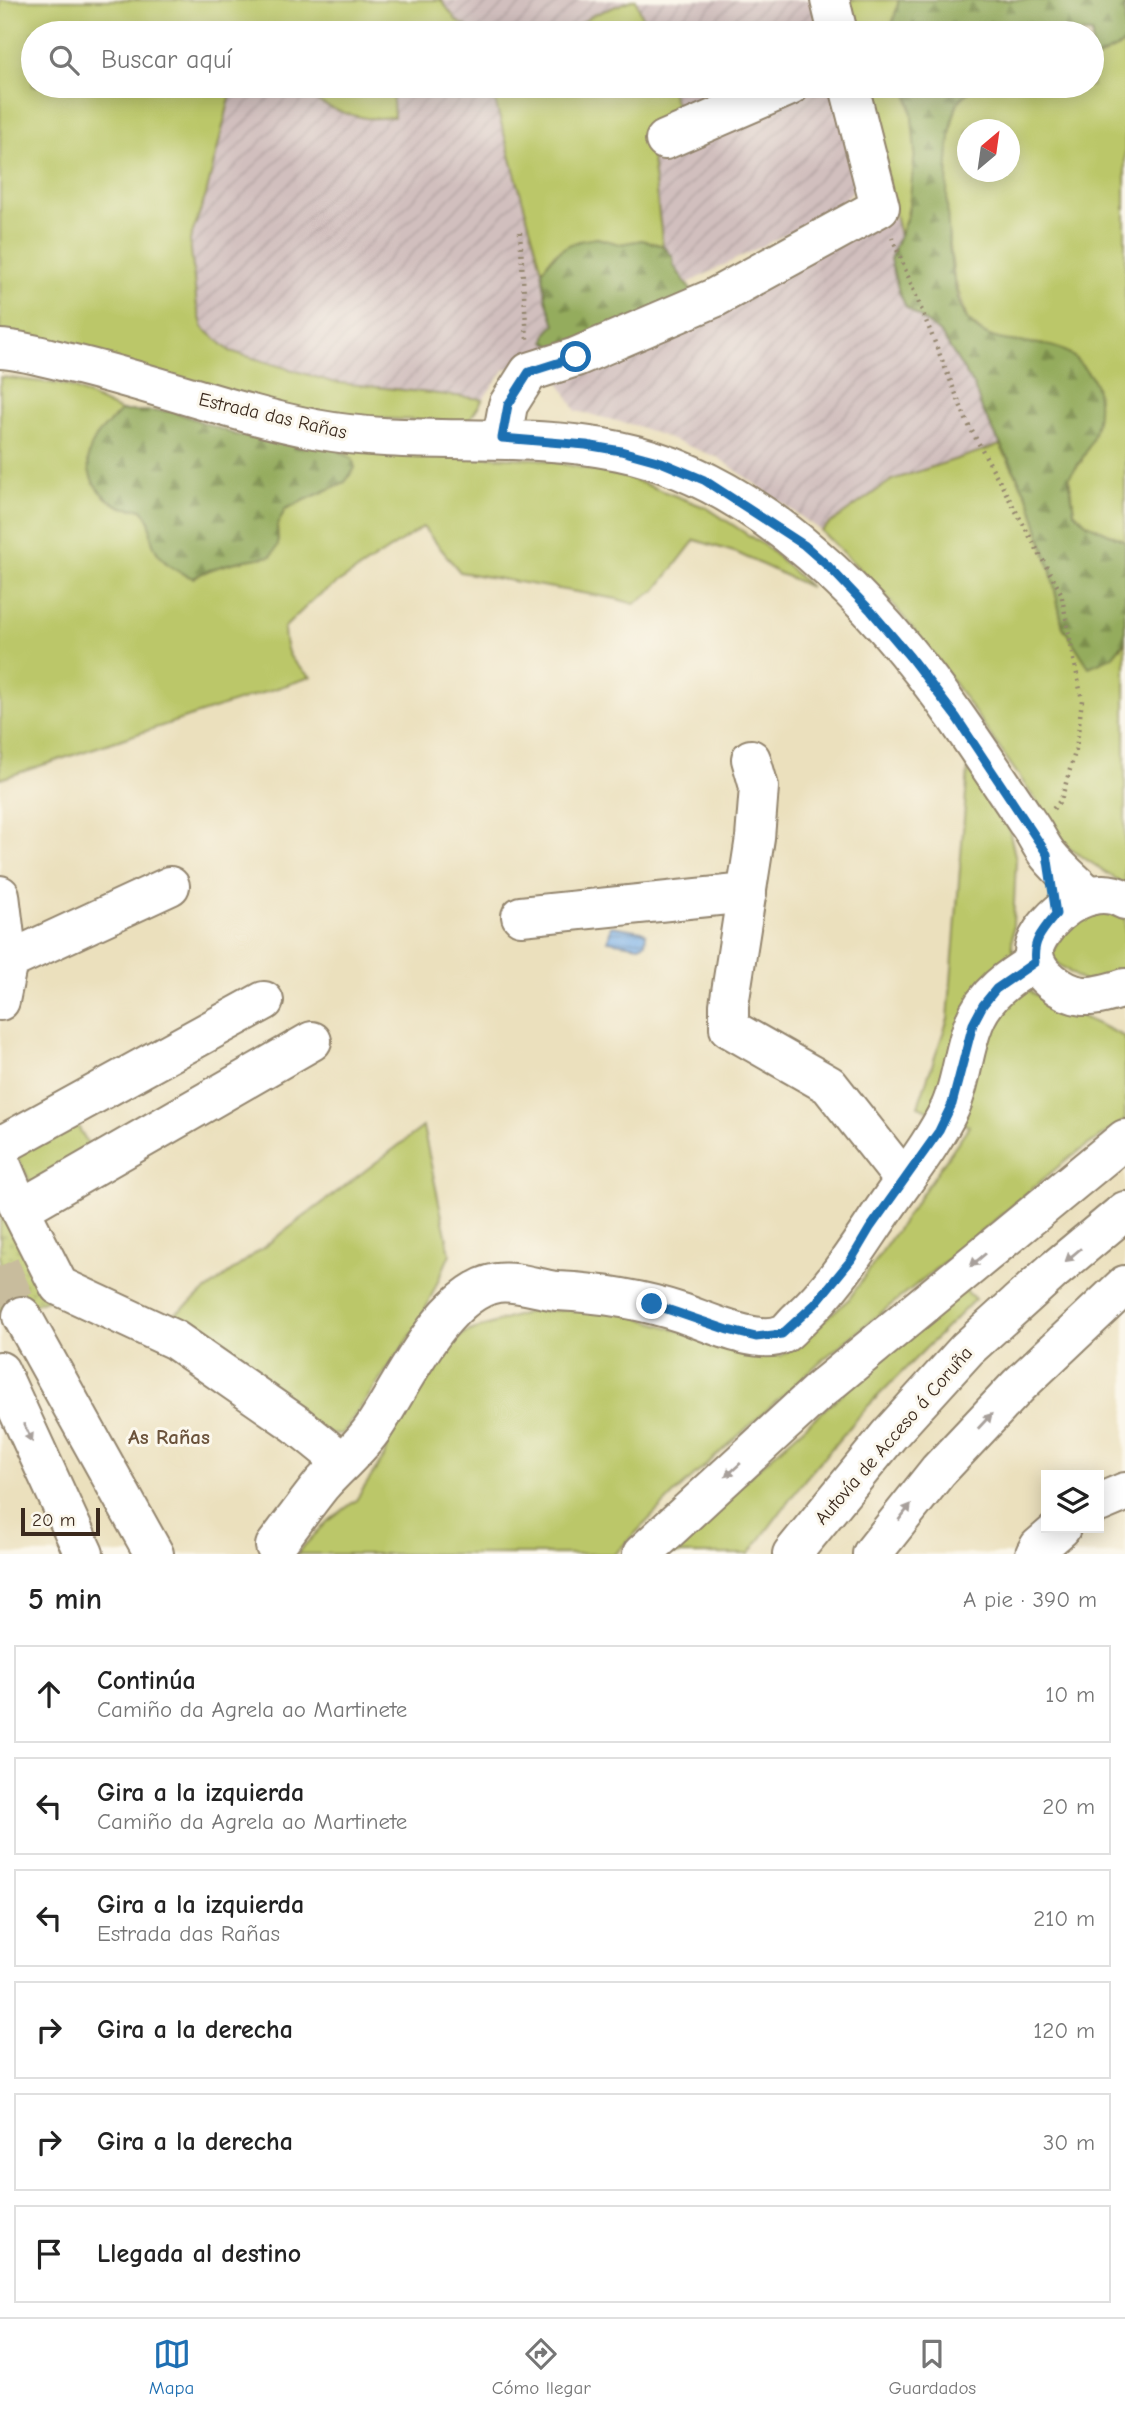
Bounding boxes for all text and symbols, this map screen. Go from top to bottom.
search box [21,21,1104,98]
icon: search [45,41,83,79]
text: Buscar aquí [101,45,232,75]
north arrow [957,119,1020,182]
route start [560,341,591,372]
street label: Estrada das Rañas [197,388,349,444]
one-way arrow [1064,1247,1082,1262]
one-way arrow [969,1252,986,1267]
route end [636,1288,667,1319]
street label: Autovía de Acceso á Coruña [811,1342,977,1529]
one-way arrow [976,1413,992,1430]
one-way arrow [23,1423,34,1443]
district label: As Rañas [128,1425,210,1449]
one-way arrow [724,1462,741,1477]
map controls [1041,1470,1104,1533]
button: layers [1041,1470,1104,1533]
one-way arrow [897,1504,912,1521]
scale bar [21,1505,100,1537]
text: 20 m [32,1509,76,1531]
text: 5 min [28,1582,102,1617]
text: A pie · 390 m [963,1586,1097,1613]
text: Continúa [97,1666,196,1696]
icon: ahead [30,1675,68,1713]
text: 10 m [1045,1681,1095,1708]
text: Camiño da Agrela ao Martinete [97,1696,407,1723]
text: Gira a la izquierda [97,1778,304,1808]
icon: left [30,1787,68,1825]
text: 20 m [1042,1793,1095,1820]
text: Camiño da Agrela ao Martinete [97,1808,407,1835]
text: Gira a la izquierda [97,1890,304,1920]
icon: left [30,1899,68,1937]
text: 210 m [1033,1905,1095,1932]
text: Estrada das Rañas [97,1920,280,1947]
icon: right [30,2011,68,2049]
text: Gira a la derecha [97,2015,293,2045]
text: 120 m [1033,2017,1095,2044]
icon: right [30,2123,68,2161]
text: Gira a la derecha [97,2127,293,2157]
text: 30 m [1043,2129,1095,2156]
icon: arrive [30,2235,68,2273]
text: Llegada al destino [97,2239,301,2269]
tab: Mapa [149,2335,194,2399]
tab: Cómo llegar [492,2335,591,2399]
tab: Guardados [888,2335,976,2399]

